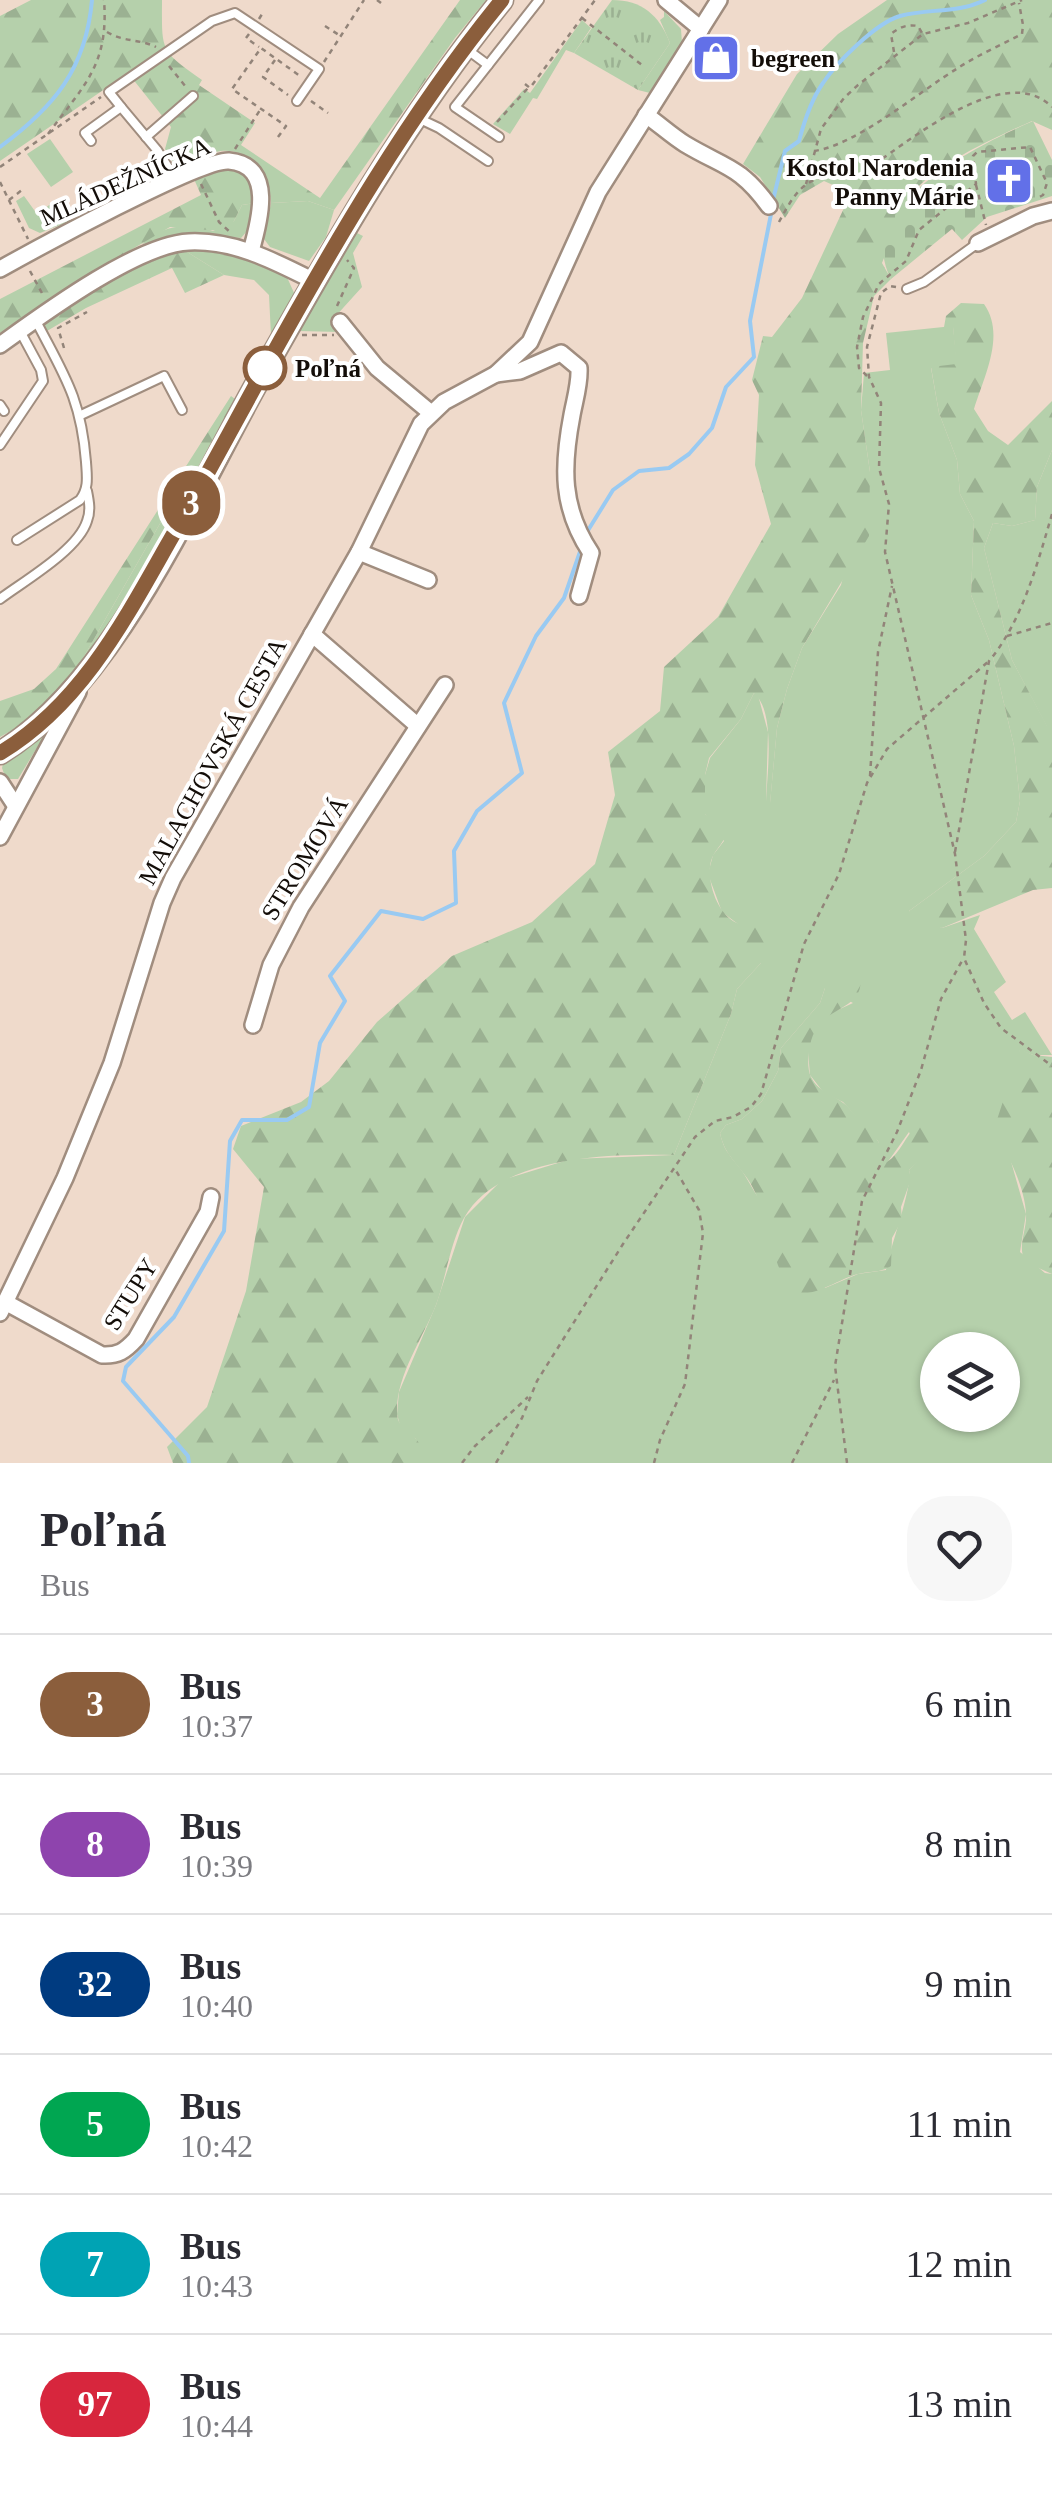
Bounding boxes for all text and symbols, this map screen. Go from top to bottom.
shop icon: begreen [690,32,742,84]
place label: begreen [751,45,835,72]
street label: MLÁDEŽNÍCKA [36,132,214,231]
place label: Kostol Narodenia Panny Márie [786,154,974,210]
church icon: Kostol Narodenia Panny Márie [983,155,1035,207]
marker: Poľná [244,347,286,389]
place label: Poľná [295,355,361,382]
line badge: 3 [158,470,224,536]
text: 3 [182,484,200,523]
street label: MALACHOVSKÁ CESTA [133,633,292,889]
street label: STROMOVÁ [256,792,353,925]
street label: STUPY [98,1254,163,1335]
map controls [920,1332,1020,1432]
button: layers [920,1332,1020,1432]
button: heart [907,1496,1012,1601]
text: Poľná [40,1503,167,1556]
text: Bus [40,1567,90,1603]
text: Bus [180,1665,241,1707]
text: 6 min [924,1683,1012,1725]
text: 3 [86,1685,104,1724]
text: 10:37 [180,1708,253,1744]
text: Bus [180,1805,241,1847]
text: 8 min [924,1823,1012,1865]
text: 8 [86,1825,104,1864]
text: 10:39 [180,1848,253,1884]
text: Bus [180,1945,241,1987]
text: 9 min [924,1963,1012,2005]
text: 32 [78,1965,113,2004]
text: 10:40 [180,1988,253,2024]
text: Bus [180,2085,241,2127]
text: 11 min [907,2103,1012,2145]
text: 5 [86,2105,104,2144]
text: 10:42 [180,2128,253,2164]
text: Bus [180,2225,241,2267]
text: 12 min [905,2243,1012,2285]
text: 7 [86,2245,104,2284]
text: 10:43 [180,2268,253,2304]
text: Bus [180,2365,241,2407]
text: 13 min [905,2383,1012,2425]
text: 97 [78,2385,113,2424]
text: 10:44 [180,2408,253,2444]

